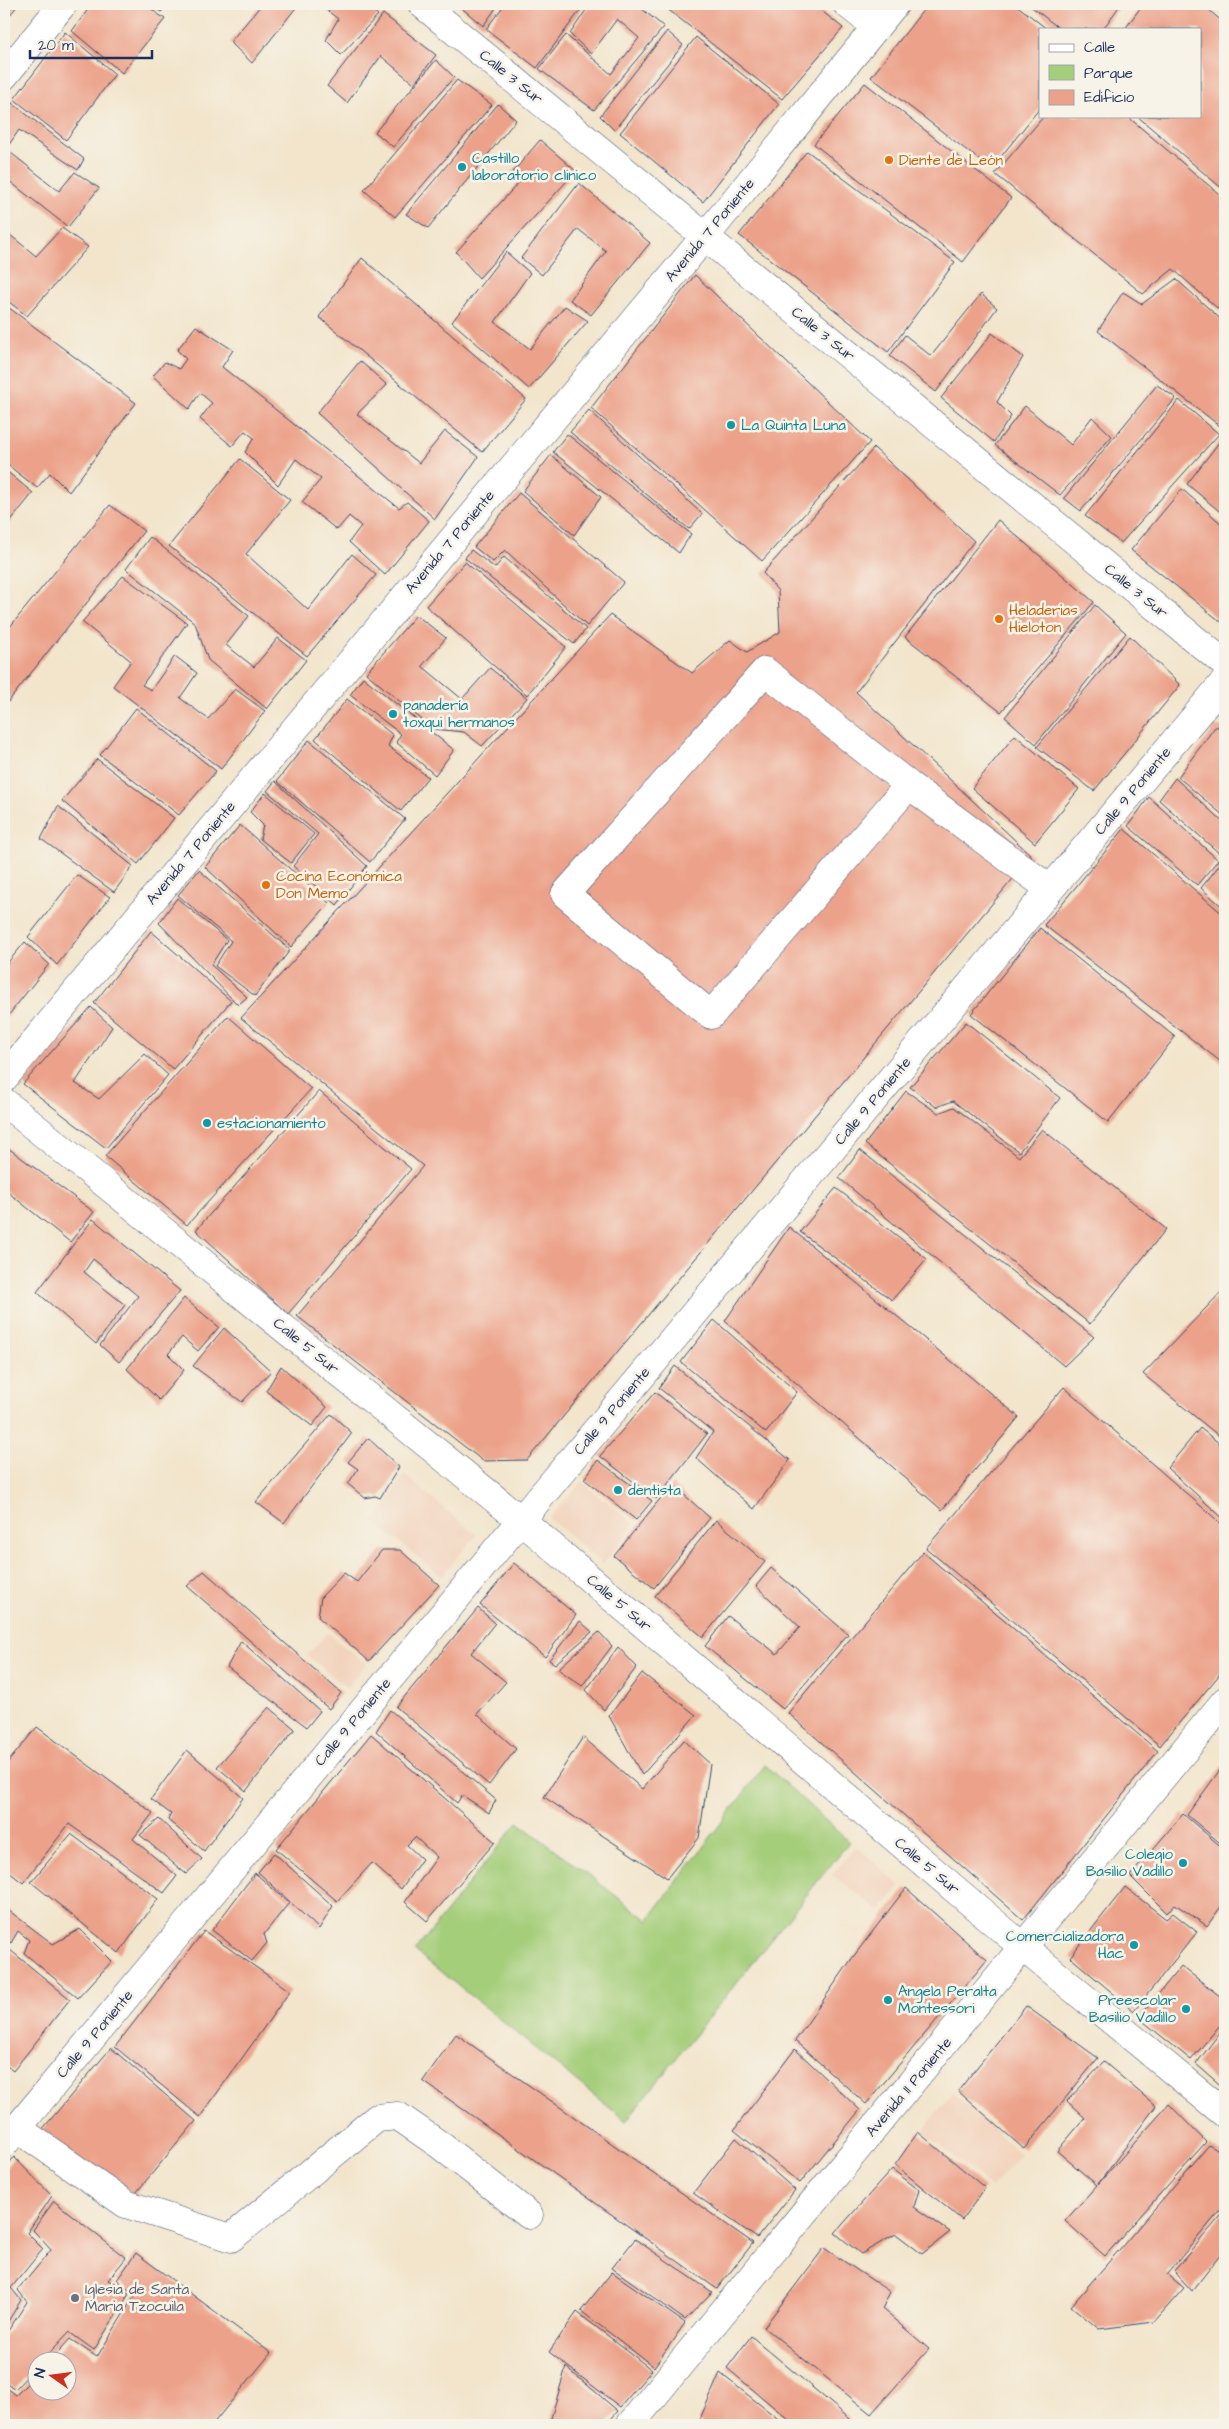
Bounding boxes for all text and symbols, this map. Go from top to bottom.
scale bar [30,28,152,60]
legend [1039,28,1202,118]
text: 20 m [38,35,74,56]
text: Calle [1084,37,1115,58]
street label: Calle 3 Sur [475,45,547,109]
text: Parque [1084,63,1133,84]
text: Edificio [1084,87,1135,108]
place label: Castillo laboratorio clinico [472,148,597,186]
place label: Diente de León [899,150,1004,171]
marker: Diente de León [883,154,895,166]
marker: Castillo laboratorio clinico [456,161,468,173]
street label: Avenida 7 Poniente [660,174,760,286]
street label: Calle 3 Sur [787,302,859,366]
place label: La Quinta Luna [741,415,846,436]
marker: La Quinta Luna [725,419,737,431]
street label: Avenida 7 Poniente [400,486,500,598]
street label: Calle 3 Sur [1100,559,1172,623]
place label: Heladerias Hieloton [1009,600,1078,638]
marker: Heladerias Hieloton [993,613,1005,625]
place label: panadería toxqui hermanos [403,695,515,733]
marker: panadería toxqui hermanos [387,708,399,720]
street label: Calle 9 Poniente [1090,742,1176,840]
street label: Avenida 7 Poniente [141,797,241,909]
place label: Cocina Económica Don Memo [276,866,402,904]
marker: Cocina Económica Don Memo [260,879,272,891]
street label: Calle 9 Poniente [830,1052,916,1150]
place label: estacionamiento [217,1113,326,1134]
marker: estacionamiento [201,1117,213,1129]
street label: Calle 5 Sur [269,1313,343,1379]
street label: Calle 9 Poniente [569,1362,655,1460]
place label: dentista [628,1480,681,1501]
marker: dentista [612,1484,624,1496]
street label: Calle 5 Sur [582,1569,656,1637]
street label: Calle 9 Poniente [310,1673,396,1771]
street label: Calle 5 Sur [890,1832,964,1900]
place label: Colegio Basilio Vadillo [1086,1844,1174,1882]
marker: Colegio Basilio Vadillo [1177,1857,1189,1869]
place label: Comercializadora Hac [1006,1926,1124,1964]
marker: Comercializadora Hac [1128,1939,1140,1951]
place label: Angela Peralta Montessori [898,1981,997,2019]
street label: Calle 9 Poniente [52,1985,138,2083]
place label: Preescolar Basilio Vadillo [1089,1990,1177,2028]
marker: Angela Peralta Montessori [882,1994,894,2006]
marker: Preescolar Basilio Vadillo [1180,2003,1192,2015]
street label: Avenida 11 Poniente [861,2033,957,2141]
place label: Iglesia de Santa Maria Tzocuila [85,2279,190,2317]
marker: Iglesia de Santa Maria Tzocuila [69,2292,81,2304]
north arrow [28,2352,78,2402]
text: N [30,2366,51,2380]

